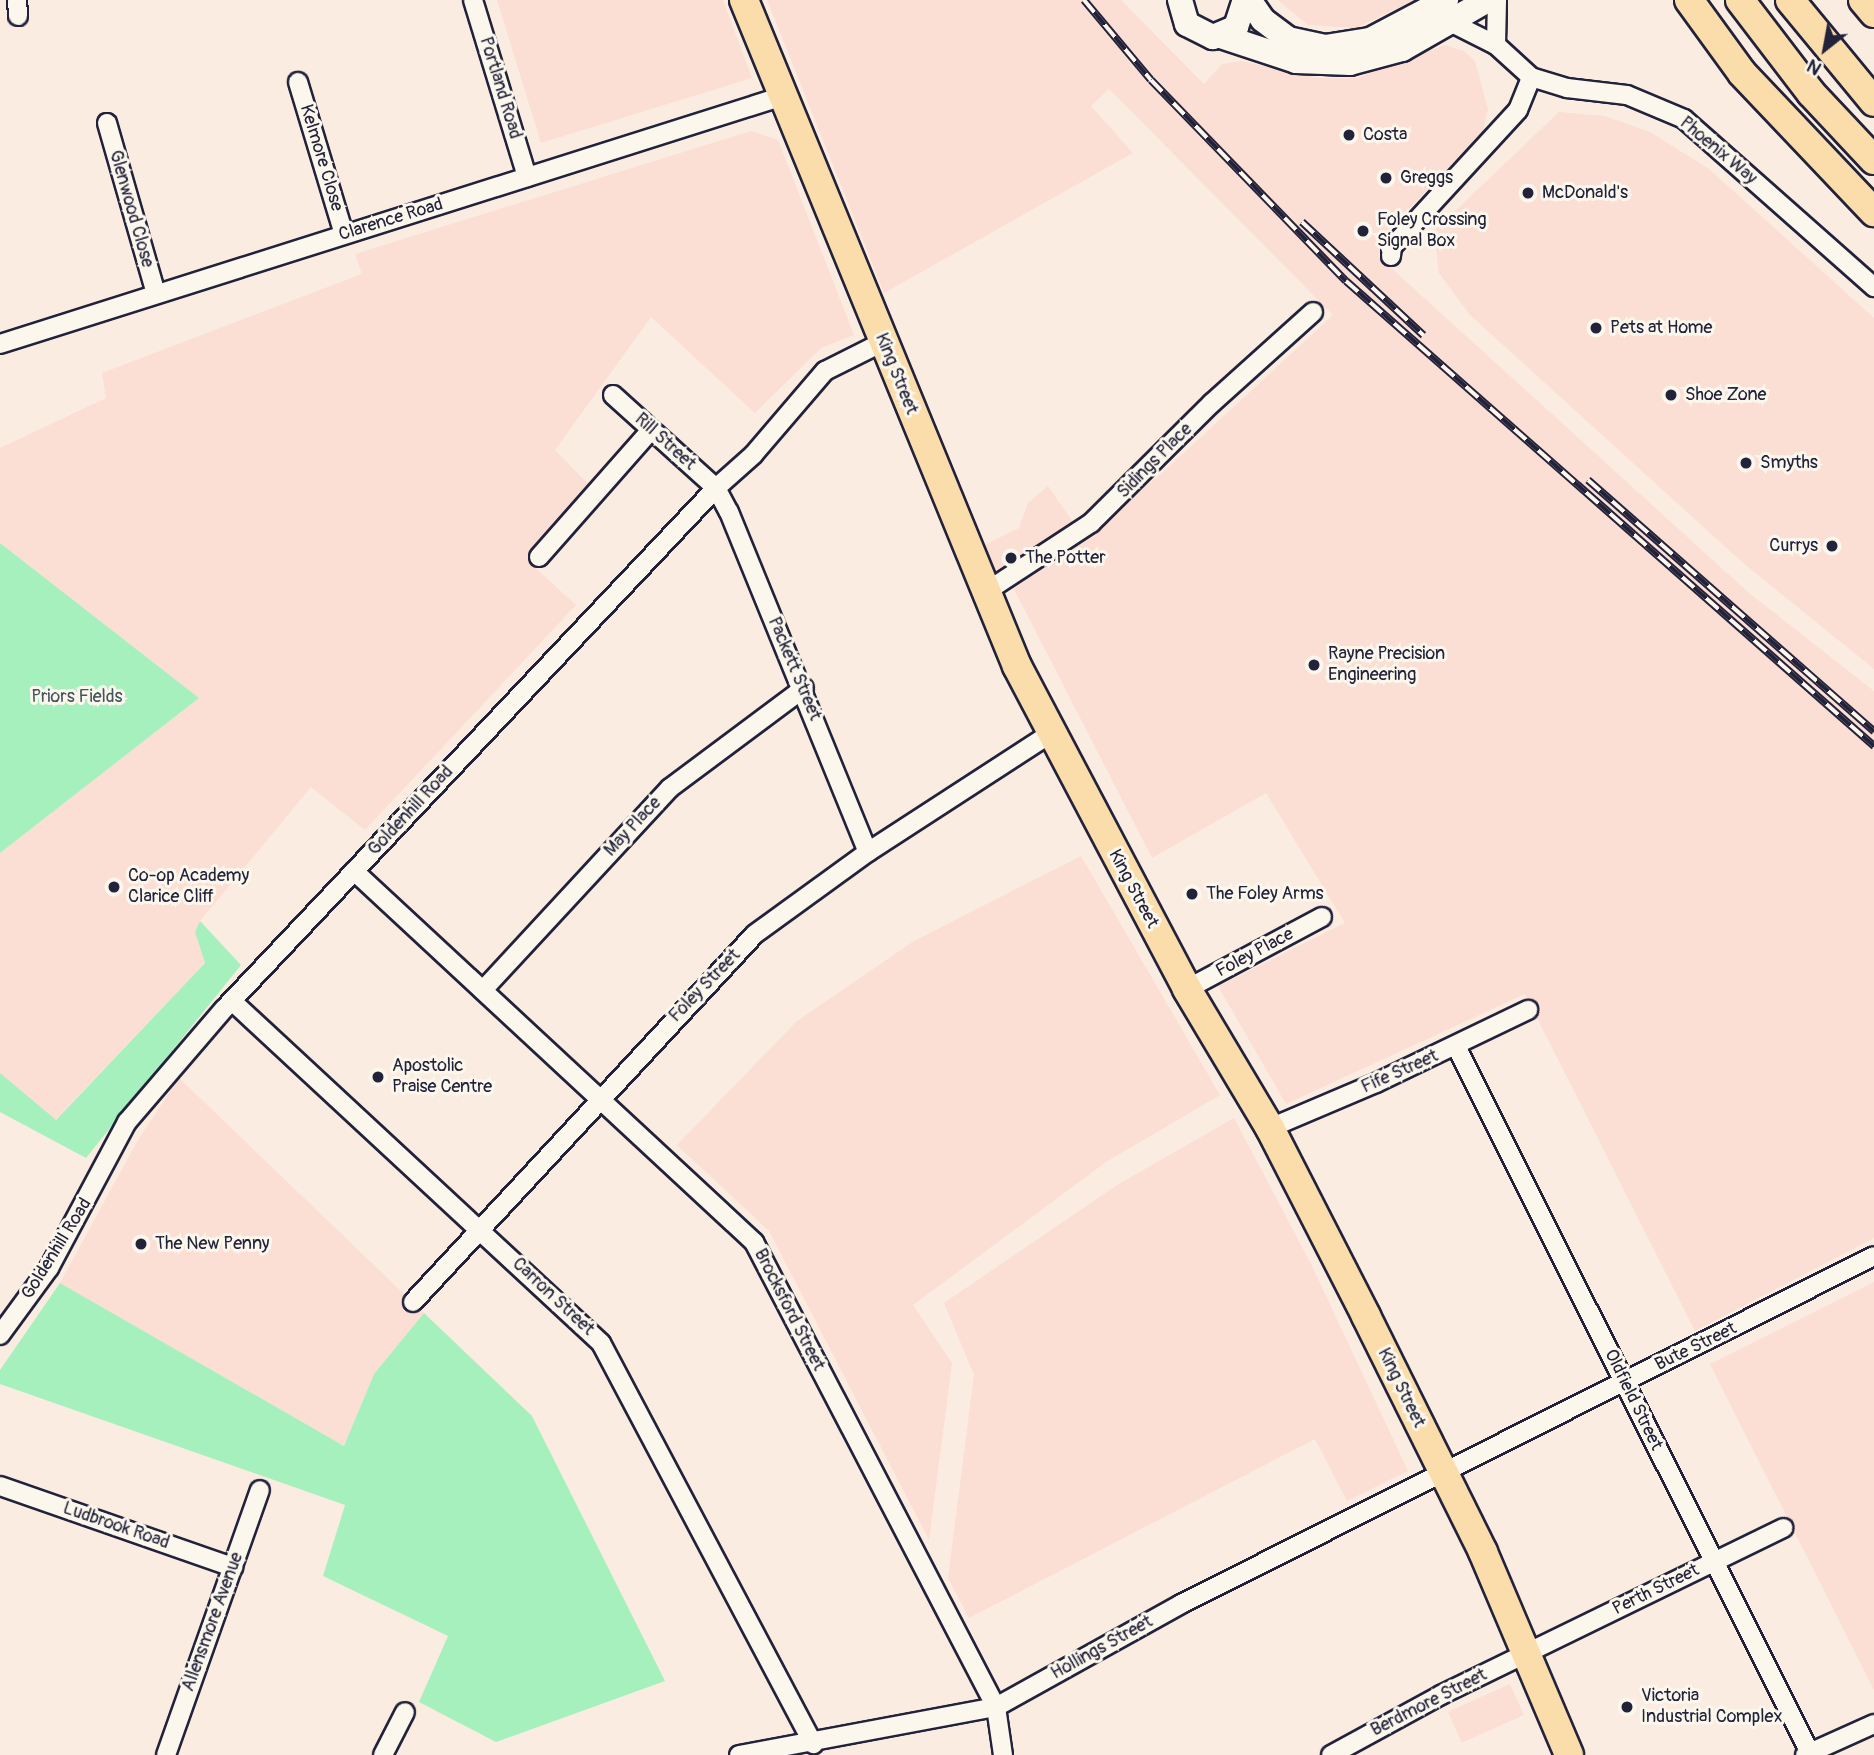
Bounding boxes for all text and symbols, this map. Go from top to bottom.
north arrow [1790,14,1860,84]
street label: Portland Road [474,34,526,142]
text: N [1802,53,1826,81]
street label: Kelmore Close [295,102,347,214]
street label: Phoenix Way [1675,112,1761,190]
place label: Costa [1363,124,1407,146]
marker: Costa [1341,127,1357,143]
street label: Glenwood Close [104,148,158,270]
place label: Greggs [1400,167,1453,189]
marker: Greggs [1378,170,1394,186]
place label: McDonald's [1542,182,1628,204]
marker: McDonald's [1520,185,1536,201]
street label: Clarence Road [336,194,446,246]
place label: Foley Crossing Signal Box [1377,210,1487,252]
marker: Foley Crossing Signal Box [1355,223,1371,239]
place label: Pets at Home [1610,317,1712,339]
marker: Pets at Home [1588,320,1604,336]
street label: King Street [870,330,922,418]
place label: Shoe Zone [1685,384,1766,406]
marker: Shoe Zone [1663,387,1679,403]
street label: Rill Street [630,409,700,475]
street label: Sidings Place [1113,419,1197,503]
place label: Smyths [1760,452,1818,474]
marker: Smyths [1738,455,1754,471]
place label: Currys [1769,535,1818,557]
marker: Currys [1824,538,1840,554]
place label: The Potter [1025,547,1106,569]
marker: The Potter [1003,550,1019,566]
street label: Packett Street [763,614,825,724]
place label: Rayne Precision Engineering [1328,644,1445,686]
marker: Rayne Precision Engineering [1306,657,1322,673]
park label: Priors Fields [31,686,123,708]
street label: Goldenhill Road [364,762,458,860]
street label: May Place [600,793,666,861]
street label: King Street [1103,846,1163,932]
place label: Co-op Academy Clarice Cliff [128,866,249,908]
marker: Co-op Academy Clarice Cliff [106,879,122,895]
place label: The Foley Arms [1206,883,1323,905]
marker: The Foley Arms [1184,886,1200,902]
street label: Foley Place [1212,924,1298,982]
street label: Foley Street [665,945,745,1027]
street label: Fife Street [1358,1045,1442,1099]
place label: Apostolic Praise Centre [392,1056,492,1098]
marker: Apostolic Praise Centre [370,1069,386,1085]
street label: Goldenhill Road [17,1194,97,1304]
place label: The New Penny [155,1233,269,1255]
marker: The New Penny [133,1236,149,1252]
street label: Brocksford Street [749,1245,829,1375]
street label: Carron Street [507,1254,599,1340]
street label: Bute Street [1652,1318,1740,1376]
street label: King Street [1372,1345,1430,1431]
street label: Oldfield Street [1599,1346,1667,1454]
street label: Ludbrook Road [60,1498,172,1554]
street label: Allensmore Avenue [178,1549,248,1695]
street label: Perth Street [1609,1560,1703,1620]
street label: Hollings Street [1047,1611,1157,1685]
street label: Berdmore Street [1367,1664,1491,1742]
place label: Victoria Industrial Complex [1641,1686,1782,1728]
marker: Victoria Industrial Complex [1619,1699,1635,1715]

